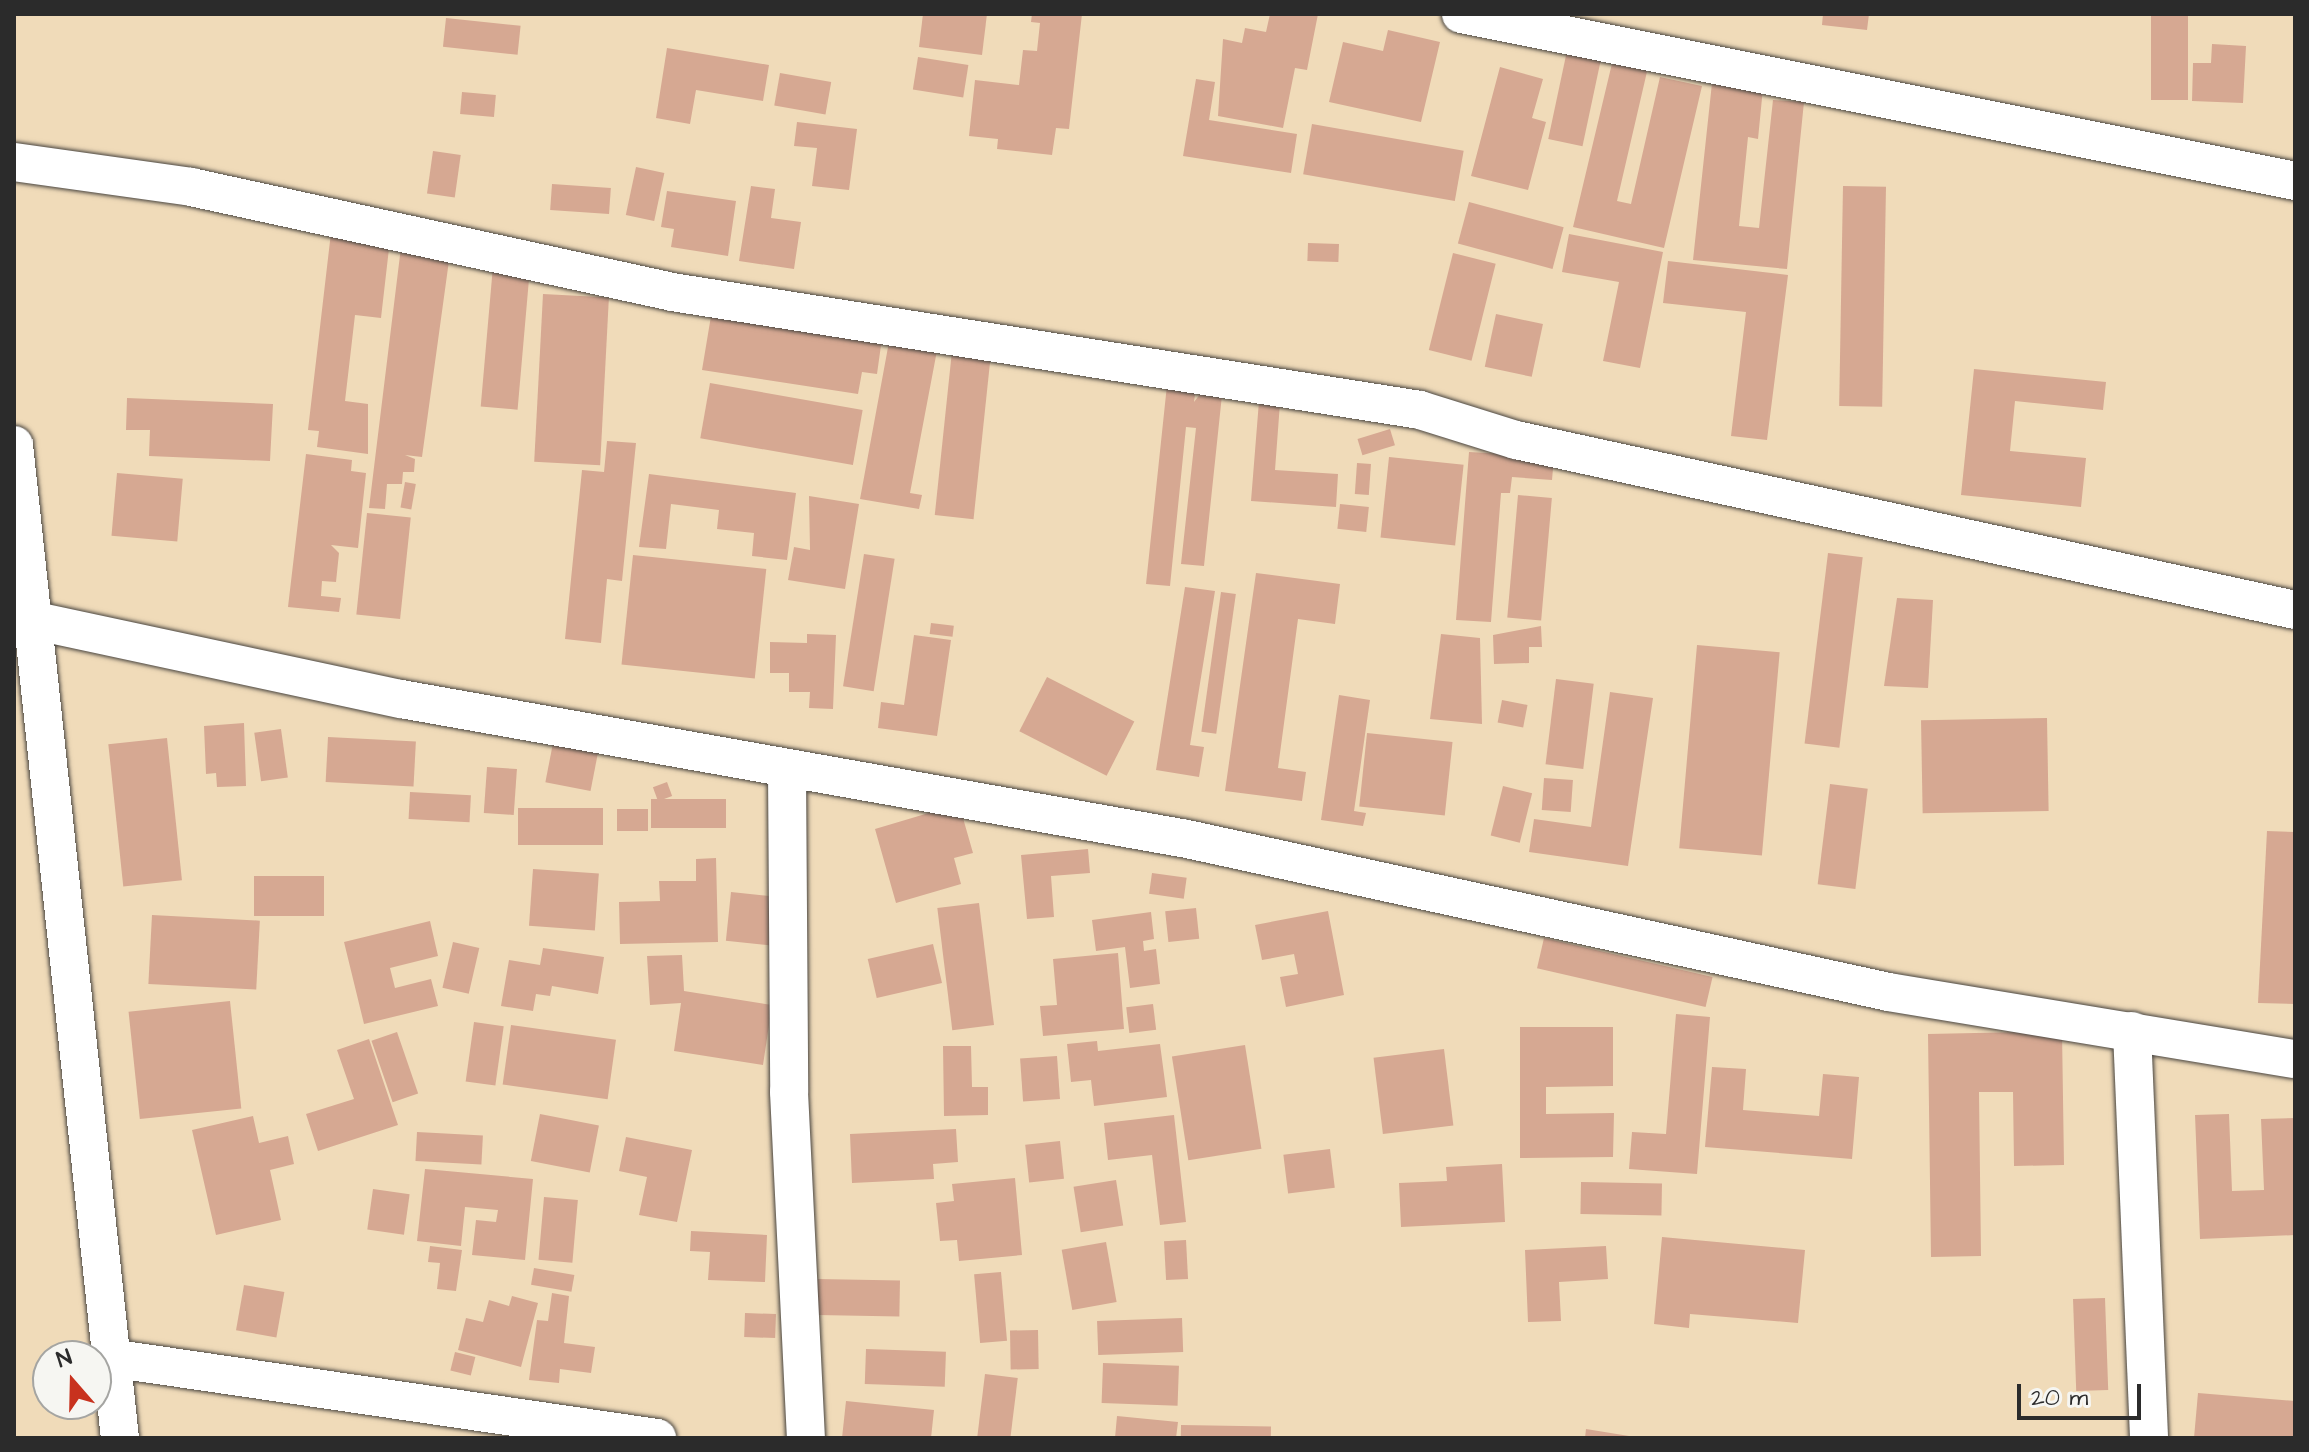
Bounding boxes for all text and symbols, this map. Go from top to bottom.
north arrow [32,1340,112,1420]
text: N [53,1342,76,1376]
scale bar [2021,1368,2145,1418]
text: 20 m [2031,1381,2088,1415]

